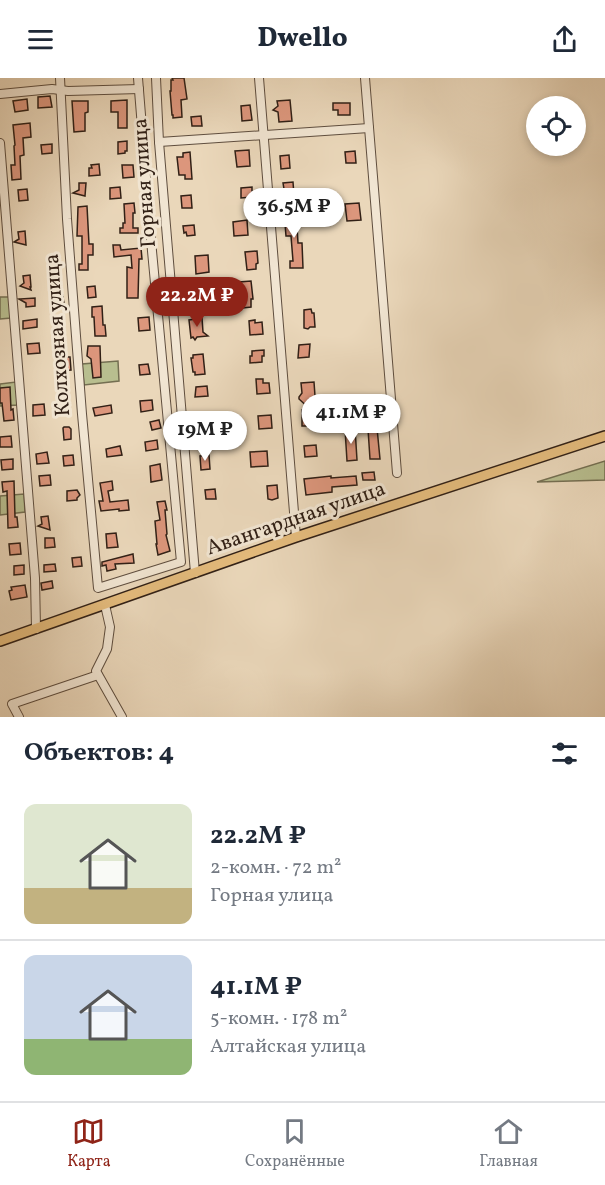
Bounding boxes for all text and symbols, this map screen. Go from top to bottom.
text: Dwello [257,20,348,58]
icon: menu [24,23,57,56]
icon: share [548,23,581,56]
map controls [526,96,586,156]
button: locate [526,96,586,156]
street label: Горная улица [126,117,164,249]
pin: 36.5M ₽ [239,188,349,239]
text: 36.5M ₽ [257,193,331,221]
street label: Колхозная улица [38,253,78,417]
pin: 22.2M ₽ [142,277,252,328]
text: 22.2M ₽ [160,282,234,310]
pin: 41.1M ₽ [296,394,406,445]
text: 41.1M ₽ [316,399,386,427]
pin: 19M ₽ [163,411,247,462]
text: 19M ₽ [177,416,233,444]
street label: Авангардная улица [202,475,390,563]
text: Объектов: 4 [24,735,174,771]
icon: filters [548,737,581,770]
text: 22.2M ₽ [210,818,306,854]
icon: home [72,828,144,900]
text: 2-комн. · 72 m² [210,854,341,882]
text: Горная улица [210,882,334,910]
text: 41.1M ₽ [210,969,302,1005]
icon: home [72,979,144,1051]
text: 5-комн. · 178 m² [210,1005,347,1033]
text: Алтайская улица [210,1033,366,1061]
tab: Карта [67,1115,111,1173]
tab: Сохранённые [245,1115,345,1173]
tab: Главная [479,1115,538,1173]

